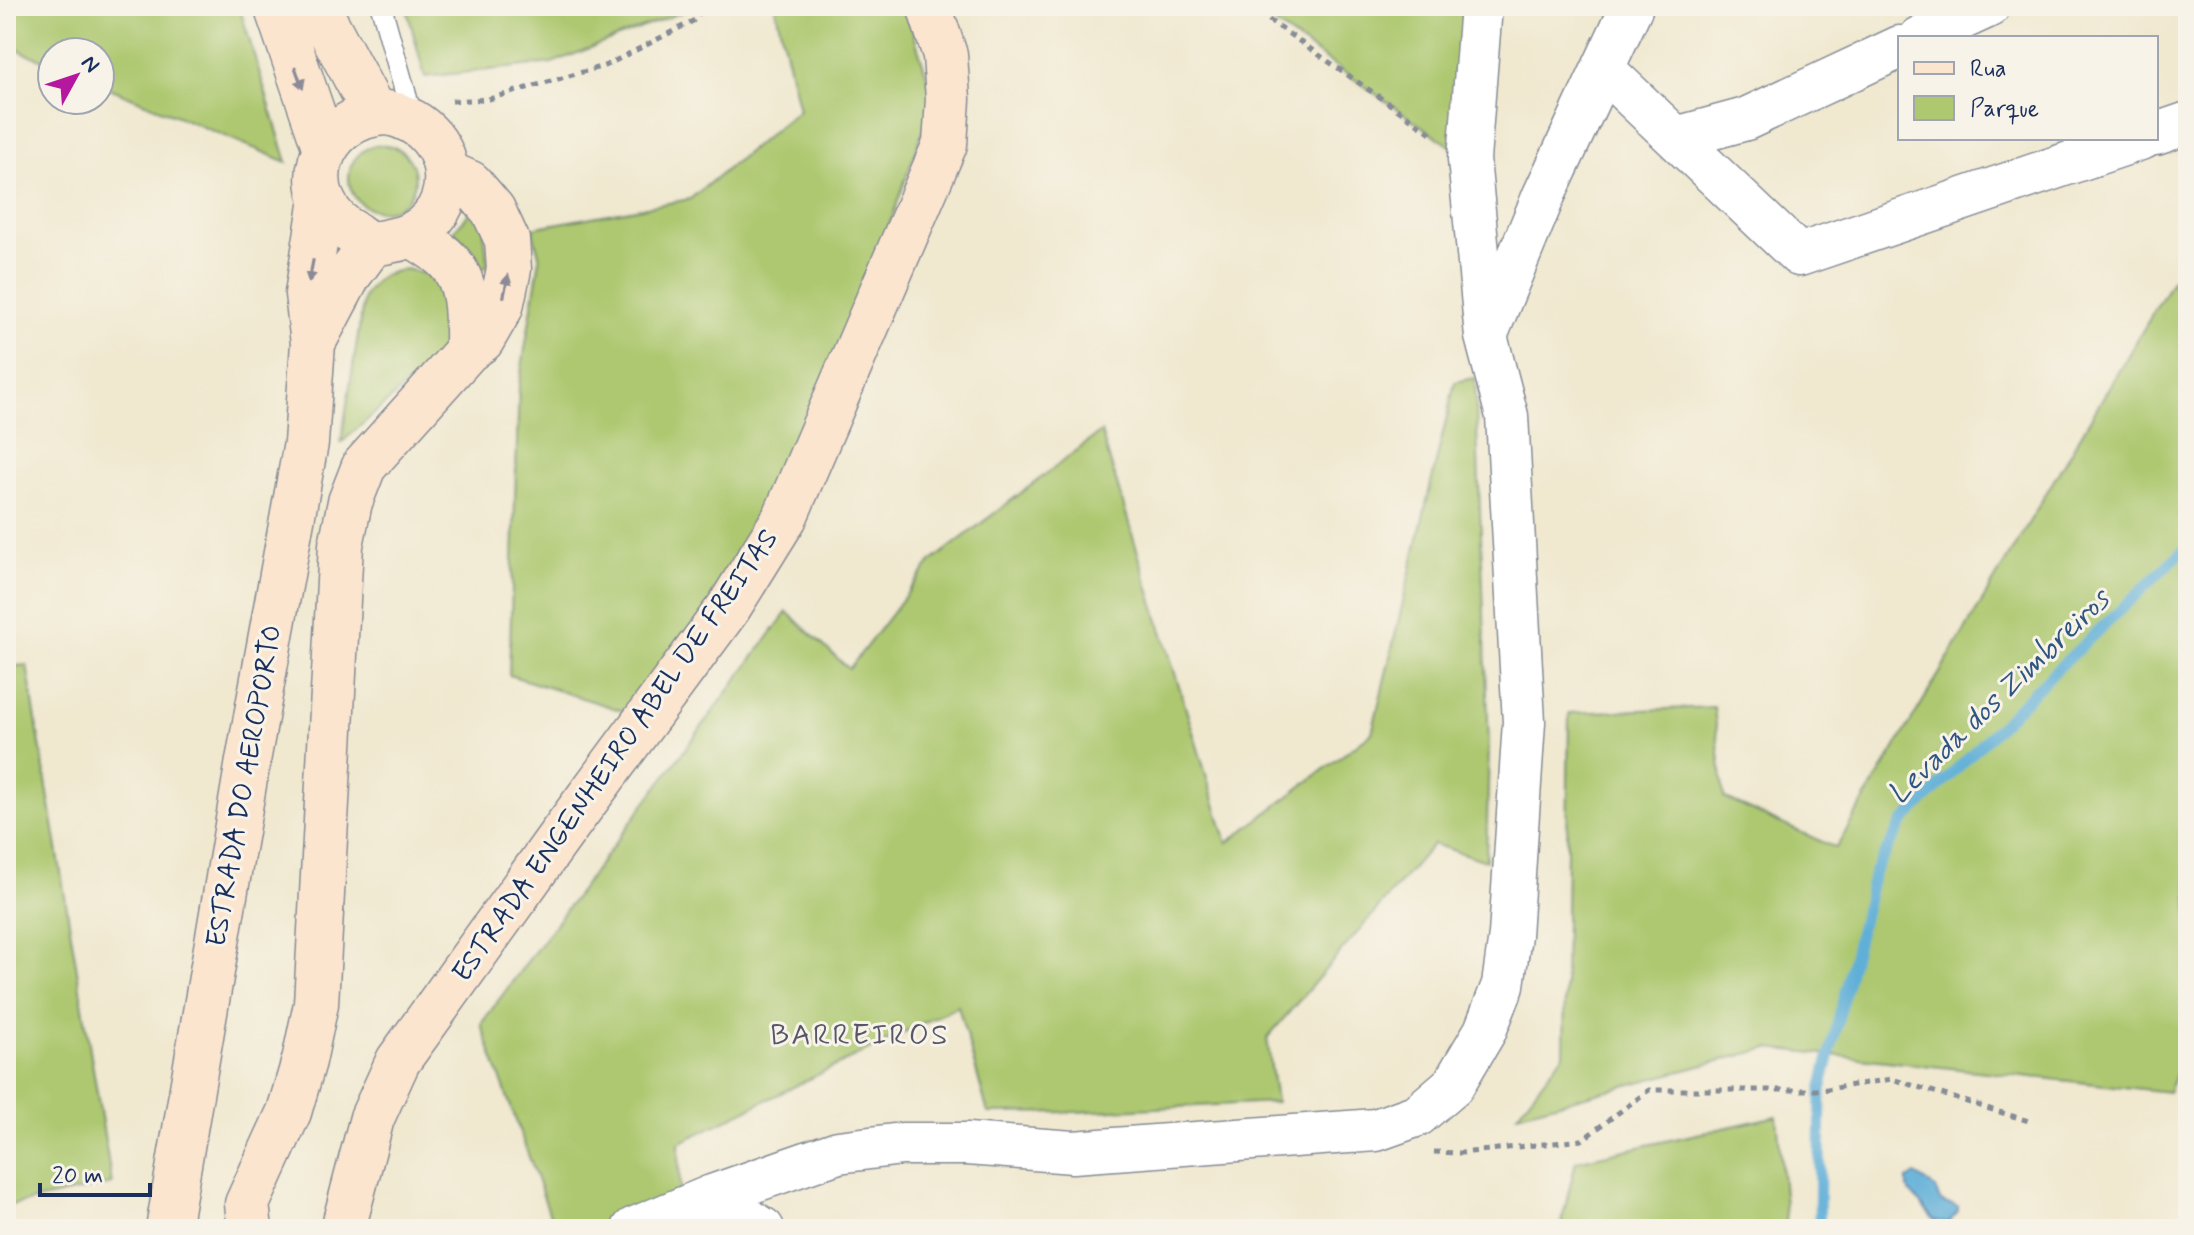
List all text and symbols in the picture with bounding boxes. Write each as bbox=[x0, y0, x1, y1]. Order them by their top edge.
north arrow bbox=[36, 36, 116, 116]
legend bbox=[1898, 36, 2158, 140]
text: N bbox=[74, 50, 105, 79]
text: Rua bbox=[1970, 54, 2007, 85]
one-way arrow bbox=[294, 66, 306, 90]
text: Parque bbox=[1970, 94, 2039, 125]
one-way arrow bbox=[304, 259, 316, 284]
one-way arrow bbox=[500, 274, 513, 299]
street label: ESTRADA ENGENHEIRO ABEL DE FREITAS bbox=[444, 522, 788, 990]
water label: Levada dos Zimbreiros bbox=[1880, 579, 2120, 813]
street label: ESTRADA DO AEROPORTO bbox=[198, 622, 292, 950]
district label: BARREIROS bbox=[770, 1016, 950, 1055]
scale bar bbox=[40, 1147, 150, 1197]
text: 20 m bbox=[52, 1161, 103, 1192]

